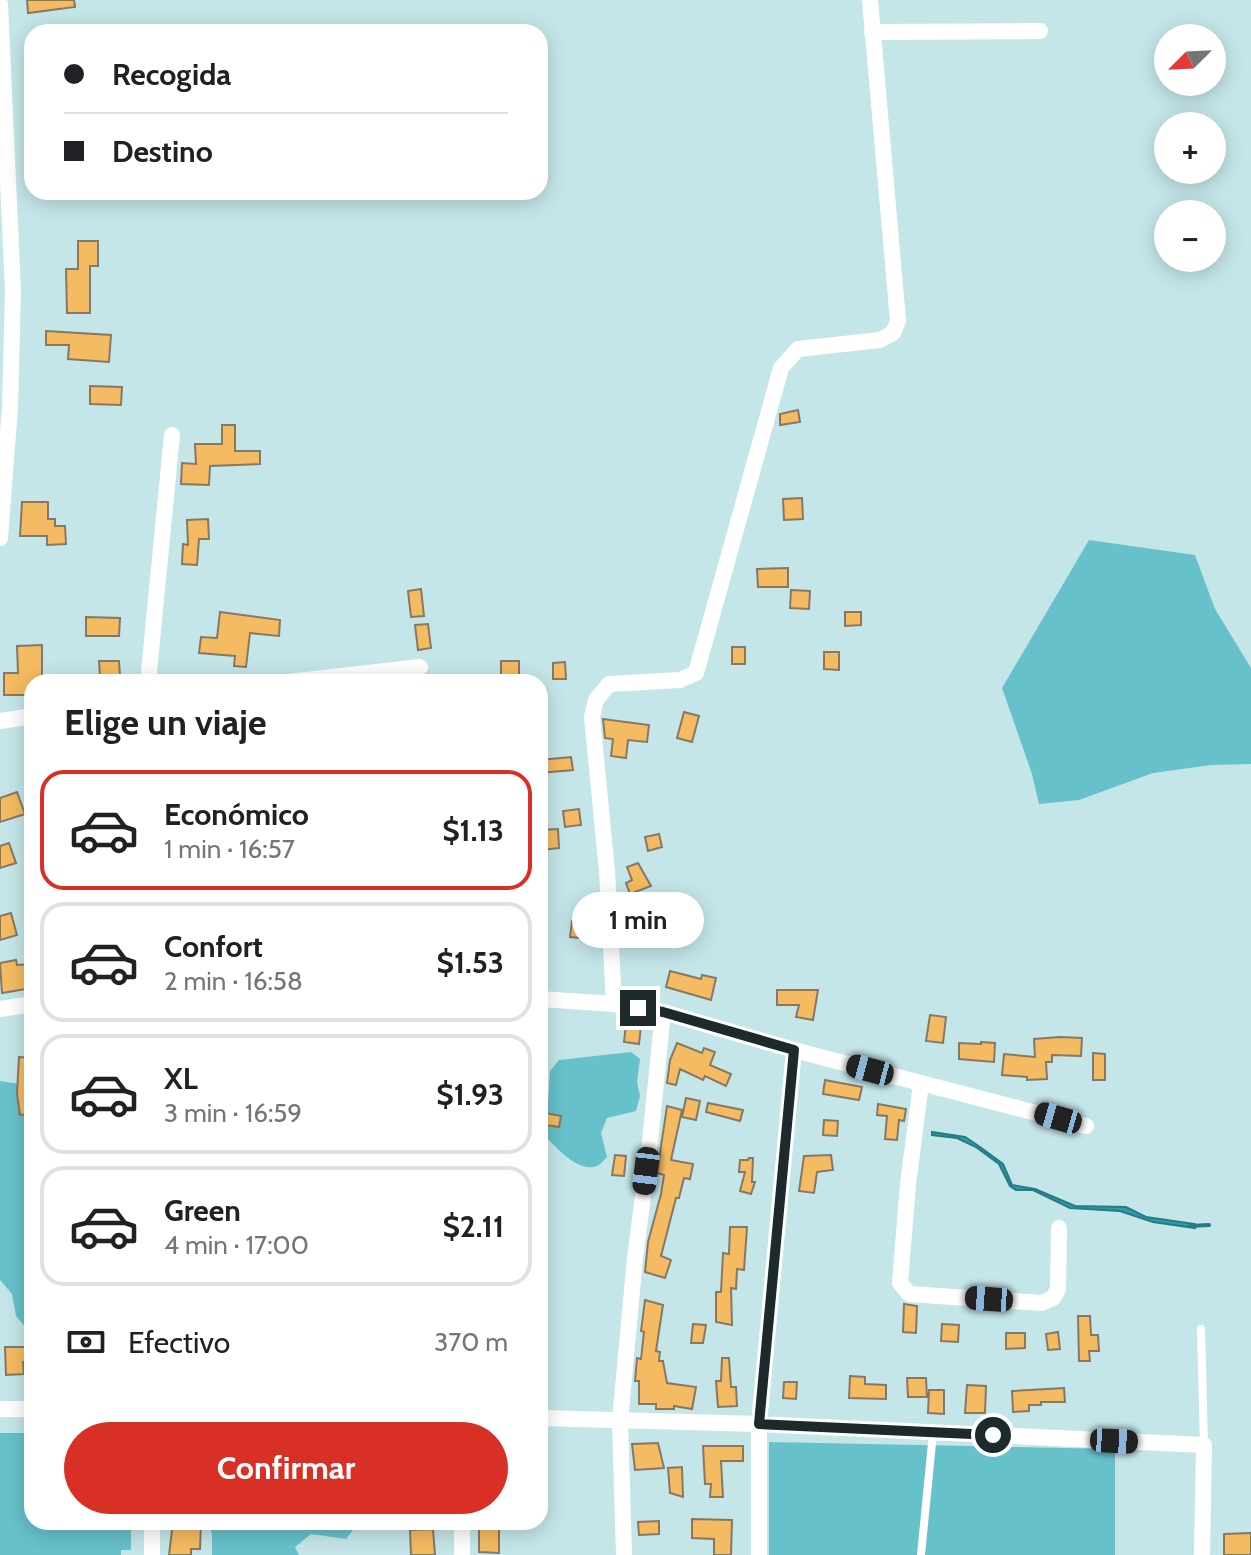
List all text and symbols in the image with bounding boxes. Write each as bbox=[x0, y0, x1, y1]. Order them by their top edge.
north arrow bbox=[1154, 24, 1226, 96]
map controls bbox=[1154, 24, 1226, 272]
text: Recogida bbox=[112, 56, 231, 93]
button: + bbox=[1154, 112, 1226, 184]
text: Destino bbox=[112, 133, 213, 170]
button: − bbox=[1154, 200, 1226, 272]
text: Elige un viaje bbox=[64, 700, 267, 744]
icon: car bbox=[68, 794, 140, 866]
text: Económico bbox=[164, 796, 309, 833]
text: $1.13 bbox=[442, 812, 504, 849]
text: 1 min · 16:57 bbox=[164, 833, 295, 865]
callout: 1 min bbox=[572, 892, 704, 948]
text: 1 min bbox=[609, 904, 667, 936]
icon: car bbox=[68, 926, 140, 998]
text: Confort bbox=[164, 928, 263, 965]
text: $1.53 bbox=[437, 944, 504, 981]
text: 2 min · 16:58 bbox=[164, 965, 303, 997]
route end bbox=[620, 990, 656, 1026]
car bbox=[844, 1052, 896, 1088]
icon: car bbox=[68, 1058, 140, 1130]
text: XL bbox=[164, 1060, 198, 1097]
text: $1.93 bbox=[436, 1076, 504, 1113]
text: 3 min · 16:59 bbox=[164, 1097, 302, 1129]
car bbox=[1032, 1100, 1084, 1136]
car bbox=[631, 1146, 661, 1196]
icon: car bbox=[68, 1190, 140, 1262]
text: Green bbox=[164, 1192, 241, 1229]
text: $2.11 bbox=[442, 1208, 504, 1245]
text: 4 min · 17:00 bbox=[164, 1229, 309, 1261]
car bbox=[964, 1285, 1014, 1313]
icon: cash bbox=[64, 1320, 108, 1364]
text: Efectivo bbox=[128, 1324, 230, 1361]
text: 370 m bbox=[434, 1326, 508, 1358]
route start bbox=[975, 1417, 1011, 1453]
button: Confirmar bbox=[64, 1422, 508, 1514]
car bbox=[1089, 1428, 1139, 1454]

